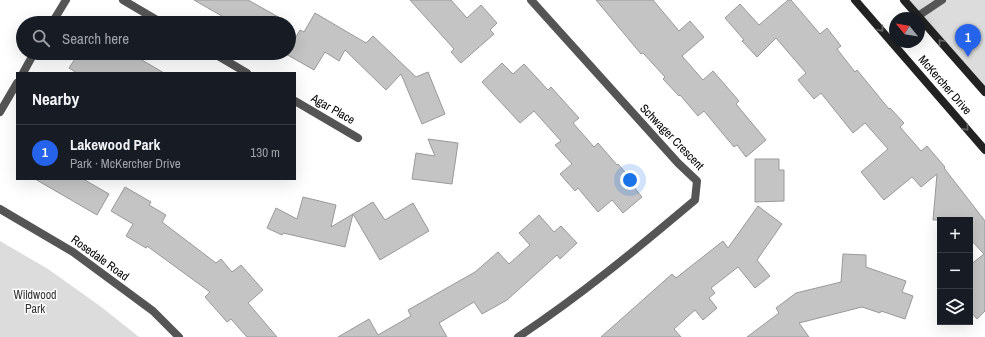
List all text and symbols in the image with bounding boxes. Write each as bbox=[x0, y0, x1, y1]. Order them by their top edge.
north arrow bbox=[889, 12, 925, 48]
search box bbox=[16, 16, 296, 60]
pin: 1 bbox=[955, 24, 981, 57]
one-way arrow bbox=[876, 25, 883, 32]
icon: search bbox=[30, 27, 52, 49]
text: Search here bbox=[62, 28, 129, 49]
one-way arrow bbox=[938, 39, 945, 46]
street label: McKercher Drive bbox=[915, 52, 975, 118]
text: Nearby bbox=[32, 87, 79, 110]
street label: Agar Place bbox=[307, 90, 358, 128]
street label: Schwager Crescent bbox=[636, 101, 708, 174]
one-way arrow bbox=[961, 123, 968, 130]
text: Lakewood Park bbox=[70, 134, 160, 155]
text: 1 bbox=[42, 144, 48, 161]
text: 130 m bbox=[250, 144, 280, 161]
text: Park · McKercher Drive bbox=[70, 155, 181, 172]
your location bbox=[620, 170, 640, 190]
map controls bbox=[937, 217, 973, 325]
button: + bbox=[937, 217, 973, 253]
street label: Rosedale Road bbox=[68, 232, 132, 284]
button: − bbox=[937, 253, 973, 289]
park label: Wildwood Park bbox=[13, 287, 57, 317]
button: layers bbox=[937, 289, 973, 325]

